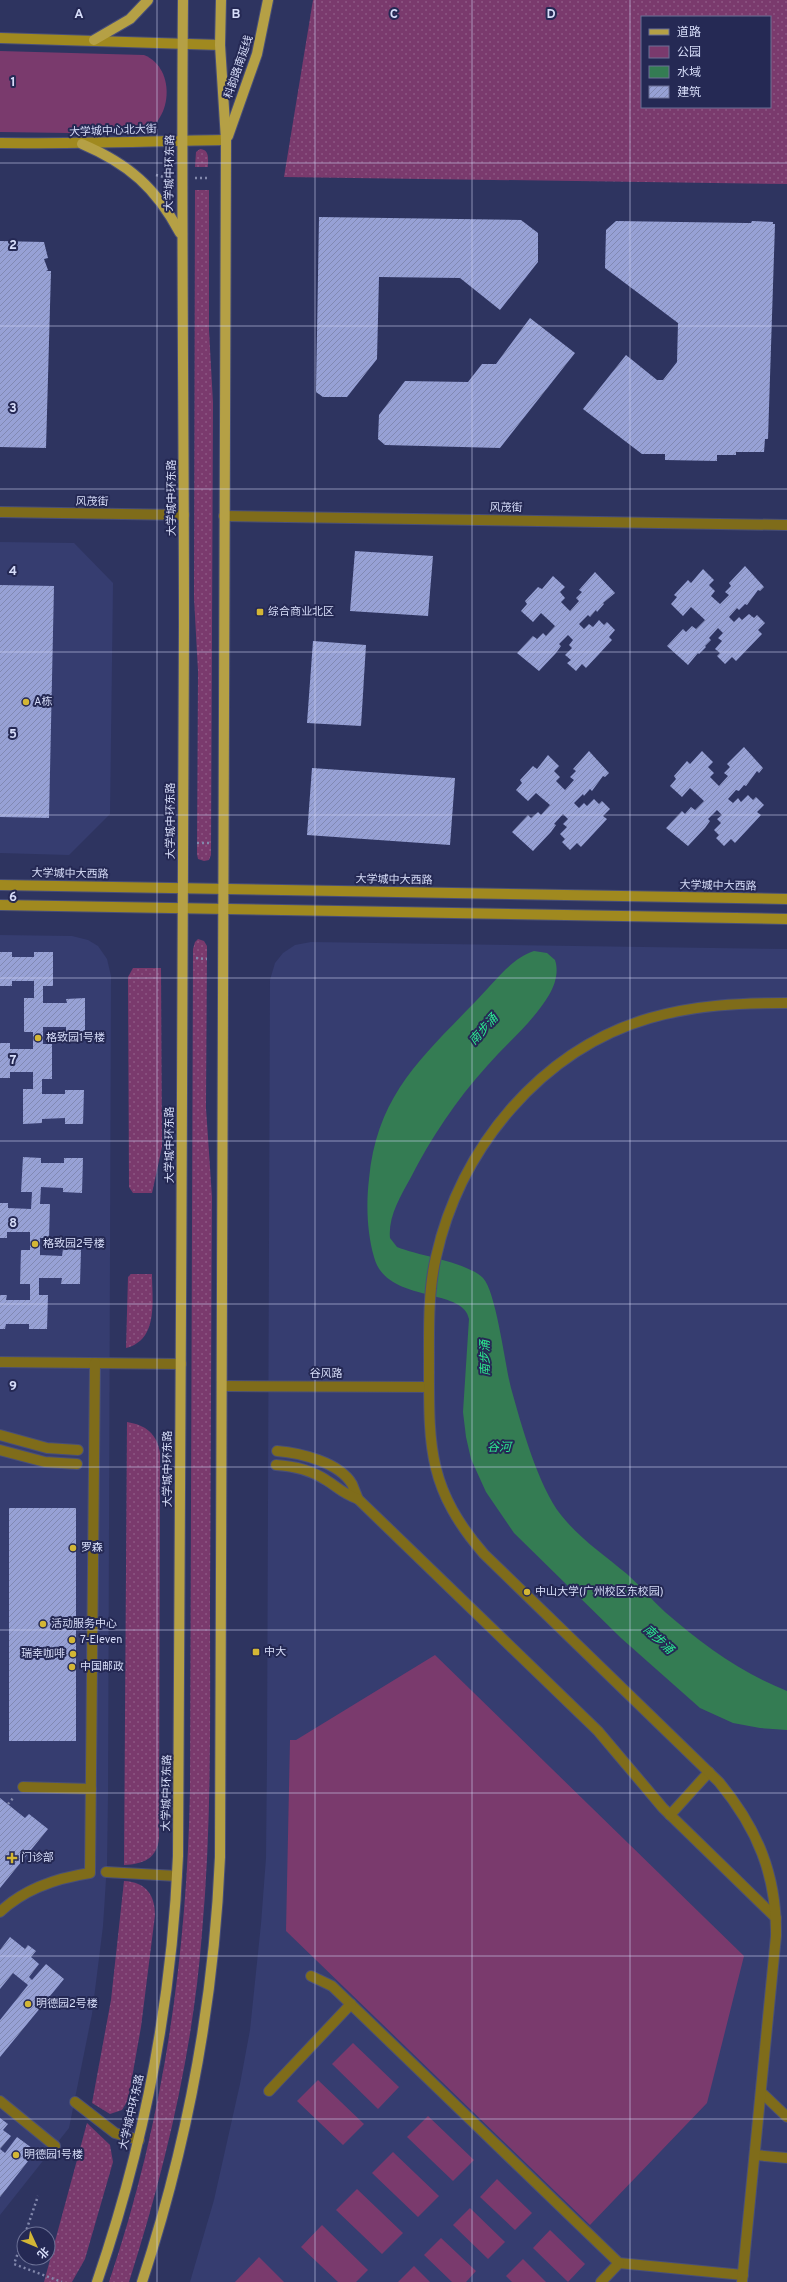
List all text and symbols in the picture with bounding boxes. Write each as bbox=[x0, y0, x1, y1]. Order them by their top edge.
text: A bbox=[74, 7, 84, 23]
text: B bbox=[232, 7, 241, 23]
text: C bbox=[390, 7, 398, 23]
text: D bbox=[546, 7, 556, 23]
legend bbox=[641, 16, 771, 108]
text: 道路 bbox=[677, 25, 701, 41]
street label: 科韵路南延线 bbox=[222, 34, 256, 100]
text: 公园 bbox=[677, 45, 701, 61]
text: 水域 bbox=[677, 65, 701, 81]
text: 1 bbox=[10, 75, 16, 91]
text: 建筑 bbox=[677, 85, 701, 101]
street label: 大学城中心北大街 bbox=[69, 122, 157, 140]
street label: 大学城中环东路 bbox=[162, 134, 178, 212]
text: 2 bbox=[9, 238, 17, 254]
text: 3 bbox=[9, 401, 17, 417]
street label: 大学城中环东路 bbox=[165, 460, 179, 537]
street label: 风茂街 bbox=[75, 495, 109, 509]
street label: 风茂街 bbox=[489, 501, 523, 515]
text: 4 bbox=[9, 564, 17, 580]
place label: 综合商业北区 bbox=[268, 605, 334, 619]
marker: 综合商业北区 bbox=[255, 607, 265, 617]
place label: A栋 bbox=[34, 695, 52, 709]
marker: A栋 bbox=[21, 697, 31, 707]
text: 5 bbox=[9, 727, 17, 743]
street label: 大学城中环东路 bbox=[164, 783, 178, 860]
street label: 大学城中大西路 bbox=[31, 866, 109, 882]
street label: 大学城中大西路 bbox=[355, 872, 433, 888]
street label: 大学城中大西路 bbox=[679, 878, 757, 894]
text: 6 bbox=[9, 890, 17, 906]
water label: 南步涌 bbox=[466, 1010, 503, 1049]
place label: 格致园1号楼 bbox=[46, 1031, 105, 1045]
marker: 格致园1号楼 bbox=[33, 1033, 43, 1043]
text: 7 bbox=[10, 1053, 17, 1069]
street label: 大学城中环东路 bbox=[163, 1107, 177, 1184]
text: 8 bbox=[9, 1216, 17, 1232]
place label: 格致园2号楼 bbox=[43, 1237, 105, 1251]
marker: 格致园2号楼 bbox=[30, 1239, 40, 1249]
water label: 南步涌 bbox=[478, 1338, 494, 1376]
street label: 谷风路 bbox=[310, 1367, 343, 1381]
text: 9 bbox=[9, 1379, 17, 1395]
street label: 大学城中环东路 bbox=[161, 1431, 175, 1508]
water label: 谷河 bbox=[487, 1440, 513, 1456]
place label: 罗森 bbox=[81, 1541, 103, 1555]
marker: 罗森 bbox=[68, 1543, 78, 1553]
place label: 中山大学(广州校区东校园) bbox=[535, 1585, 664, 1599]
marker: 中山大学(广州校区东校园) bbox=[522, 1587, 532, 1597]
place label: 活动服务中心 bbox=[51, 1617, 117, 1631]
marker: 活动服务中心 bbox=[38, 1619, 48, 1629]
water label: 南步涌 bbox=[639, 1622, 678, 1659]
place label: 7-Eleven bbox=[80, 1633, 122, 1647]
marker: 7-Eleven bbox=[67, 1635, 77, 1645]
place label: 中大 bbox=[264, 1645, 286, 1659]
place label: 瑞幸咖啡 bbox=[21, 1647, 65, 1661]
marker: 中大 bbox=[251, 1647, 261, 1657]
marker: 瑞幸咖啡 bbox=[68, 1649, 78, 1659]
place label: 中国邮政 bbox=[80, 1660, 124, 1674]
marker: 中国邮政 bbox=[67, 1662, 77, 1672]
street label: 大学城中环东路 bbox=[159, 1754, 175, 1832]
place label: 门诊部 bbox=[21, 1851, 54, 1865]
marker: 门诊部 bbox=[6, 1852, 18, 1864]
place label: 明德园2号楼 bbox=[36, 1997, 98, 2011]
marker: 明德园2号楼 bbox=[23, 1999, 33, 2009]
street label: 大学城中环东路 bbox=[117, 2073, 147, 2151]
place label: 明德园1号楼 bbox=[24, 2148, 83, 2162]
marker: 明德园1号楼 bbox=[11, 2150, 21, 2160]
north arrow bbox=[16, 2226, 56, 2266]
text: 北 bbox=[34, 2243, 51, 2261]

